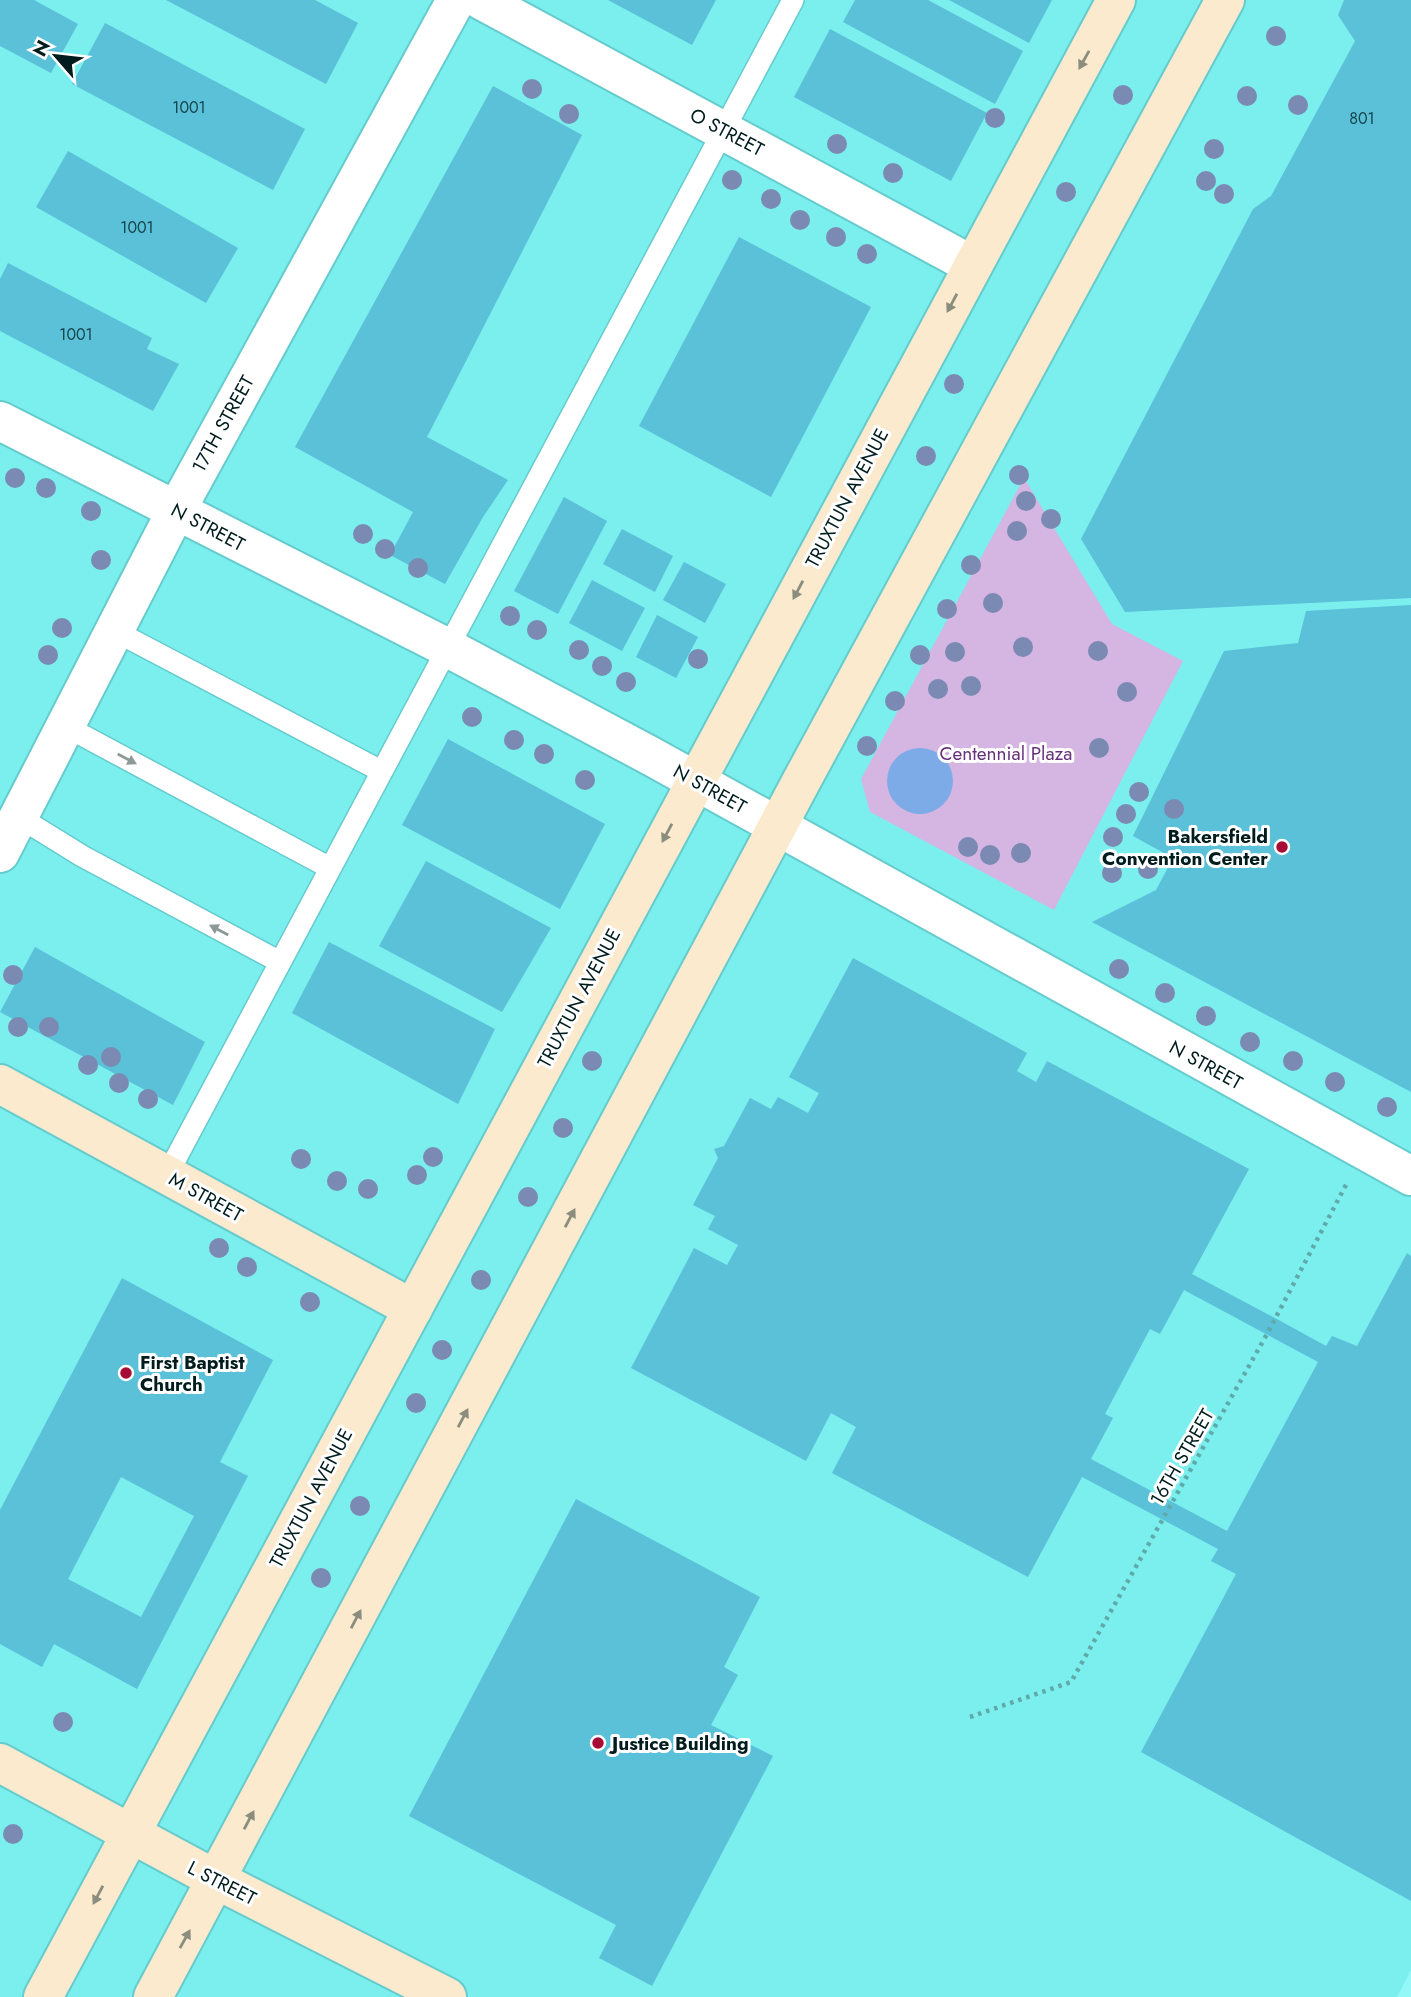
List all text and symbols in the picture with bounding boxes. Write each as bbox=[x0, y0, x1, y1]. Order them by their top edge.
north arrow bbox=[21, 21, 91, 91]
text: N bbox=[26, 35, 57, 61]
one-way arrow bbox=[1078, 50, 1090, 70]
house number: 1001 bbox=[172, 96, 206, 119]
street label: O STREET bbox=[685, 101, 769, 163]
house number: 801 bbox=[1349, 107, 1375, 130]
house number: 1001 bbox=[120, 216, 154, 239]
one-way arrow bbox=[946, 293, 958, 313]
house number: 1001 bbox=[59, 323, 93, 346]
street label: 17TH STREET bbox=[185, 371, 261, 477]
street label: TRUXTUN AVENUE bbox=[799, 424, 895, 572]
street label: N STREET bbox=[166, 496, 250, 558]
one-way arrow bbox=[792, 580, 804, 600]
park label: Centennial Plaza bbox=[939, 740, 1073, 767]
one-way arrow bbox=[117, 753, 137, 765]
street label: N STREET bbox=[668, 758, 752, 820]
place label: Bakersfield Convention Center bbox=[1102, 823, 1268, 872]
one-way arrow bbox=[661, 824, 673, 843]
marker: Bakersfield Convention Center bbox=[1274, 839, 1290, 855]
one-way arrow bbox=[210, 924, 229, 936]
street label: TRUXTUN AVENUE bbox=[531, 924, 627, 1072]
street label: N STREET bbox=[1164, 1034, 1248, 1096]
street label: M STREET bbox=[164, 1166, 248, 1228]
one-way arrow bbox=[563, 1207, 575, 1227]
place label: First Baptist Church bbox=[140, 1349, 245, 1398]
marker: First Baptist Church bbox=[118, 1365, 134, 1381]
street label: 16TH STREET bbox=[1143, 1404, 1221, 1510]
one-way arrow bbox=[456, 1408, 468, 1428]
street label: TRUXTUN AVENUE bbox=[263, 1424, 359, 1572]
one-way arrow bbox=[350, 1609, 362, 1629]
place label: Justice Building bbox=[608, 1730, 749, 1757]
marker: Justice Building bbox=[590, 1735, 606, 1751]
one-way arrow bbox=[243, 1810, 255, 1830]
street label: L STREET bbox=[183, 1854, 261, 1912]
one-way arrow bbox=[92, 1885, 103, 1905]
one-way arrow bbox=[179, 1929, 191, 1948]

